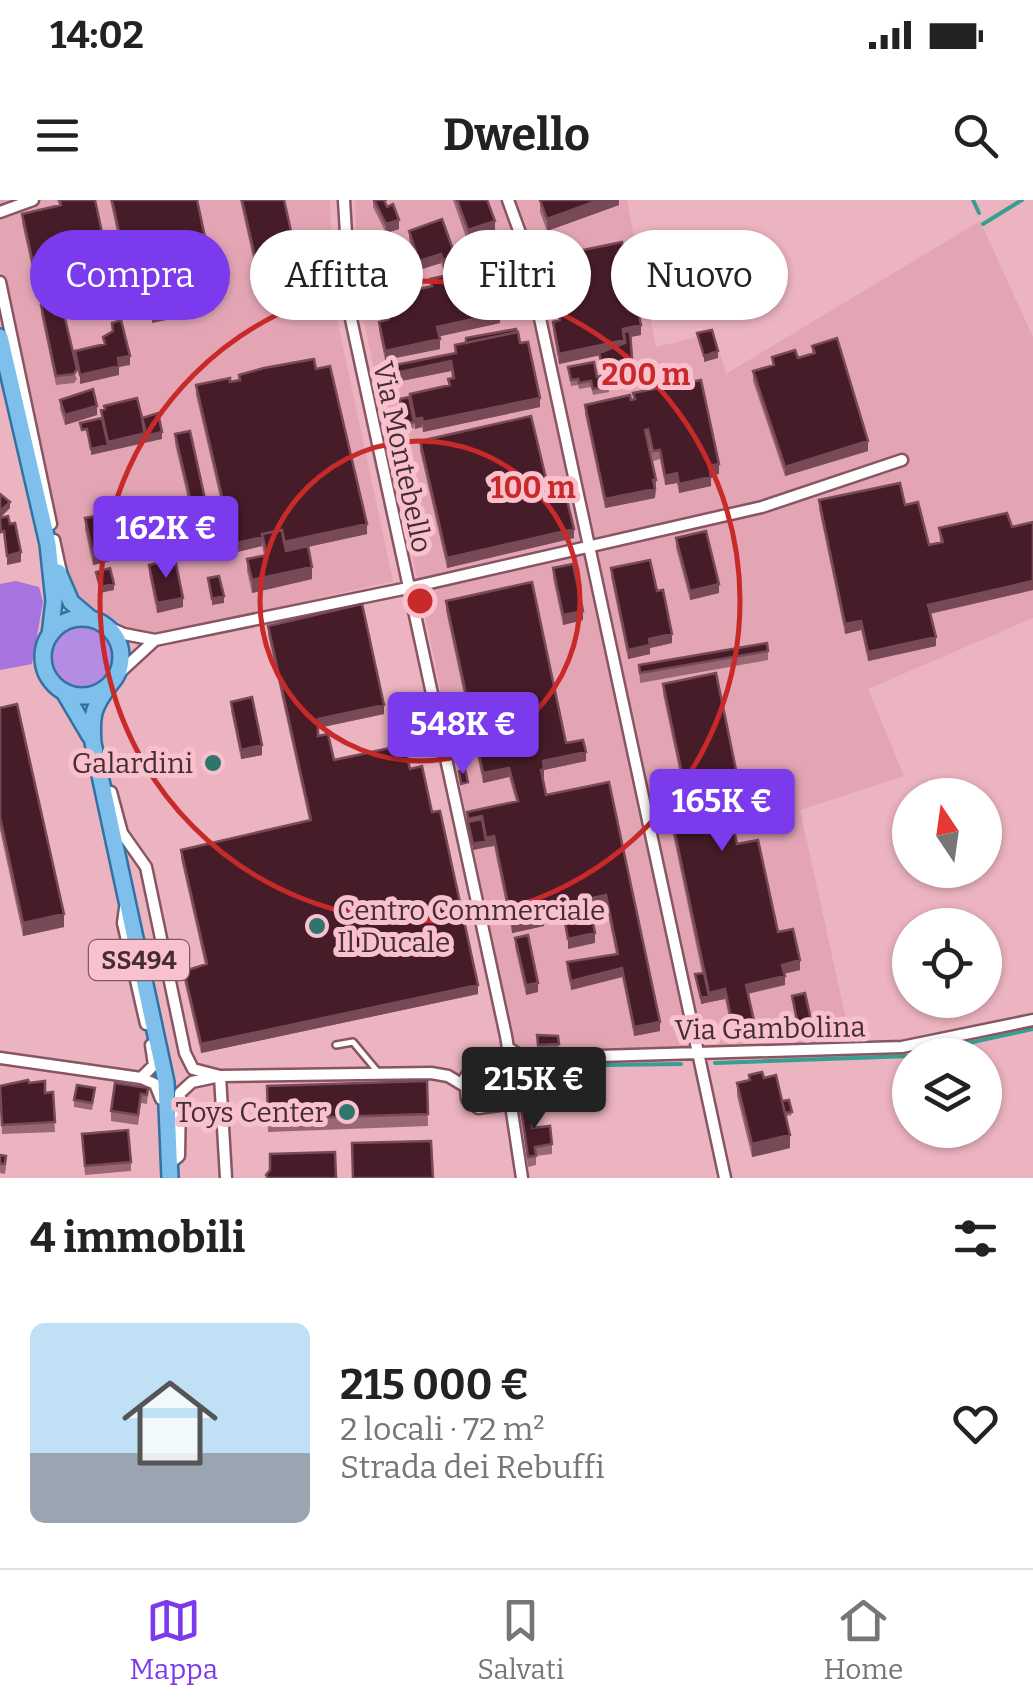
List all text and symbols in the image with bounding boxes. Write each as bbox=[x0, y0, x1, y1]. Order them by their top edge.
text: 14:02 bbox=[50, 12, 144, 58]
icon: menu bbox=[30, 108, 85, 163]
text: Dwello bbox=[443, 108, 590, 162]
icon: search bbox=[948, 108, 1003, 163]
chip: Compra bbox=[30, 230, 230, 320]
chip: Affitta bbox=[250, 230, 423, 320]
chip: Filtri bbox=[443, 230, 591, 320]
chip: Nuovo bbox=[611, 230, 788, 320]
text: 200 m bbox=[601, 357, 691, 393]
street label: Via Montebello bbox=[366, 359, 439, 555]
text: 100 m bbox=[490, 470, 576, 506]
pin: 162K € bbox=[85, 496, 247, 581]
text: 162K € bbox=[115, 509, 217, 547]
centre of rings bbox=[402, 583, 438, 619]
pin: 548K € bbox=[382, 692, 544, 777]
text: 548K € bbox=[410, 705, 516, 743]
place label: Galardini bbox=[72, 747, 193, 780]
marker: Galardini bbox=[202, 752, 224, 774]
pin: 165K € bbox=[641, 769, 803, 854]
north arrow bbox=[892, 778, 1002, 888]
map controls bbox=[892, 778, 1002, 1148]
text: 165K € bbox=[672, 782, 772, 820]
place label: Centro Commerciale Il Ducale bbox=[337, 894, 605, 959]
button: locate bbox=[892, 908, 1002, 1018]
marker: Centro Commerciale Il Ducale bbox=[306, 915, 328, 937]
road number: SS494 bbox=[89, 940, 189, 980]
street label: Via Gambolina bbox=[674, 1010, 866, 1047]
button: layers bbox=[892, 1038, 1002, 1148]
pin: 215K € bbox=[453, 1047, 615, 1132]
text: 215K € bbox=[484, 1060, 584, 1098]
place label: Toys Center bbox=[176, 1096, 327, 1129]
marker: Toys Center bbox=[336, 1101, 358, 1123]
icon: filters bbox=[948, 1211, 1003, 1266]
text: 4 immobili bbox=[30, 1213, 245, 1263]
text: 215 000 € bbox=[340, 1360, 529, 1410]
icon: home bbox=[110, 1363, 230, 1483]
icon: heart bbox=[948, 1396, 1003, 1451]
text: 2 locali · 72 m² bbox=[340, 1410, 545, 1448]
text: Strada dei Rebuffi bbox=[340, 1448, 605, 1486]
tab: Mappa bbox=[130, 1593, 218, 1686]
tab: Salvati bbox=[477, 1593, 564, 1686]
tab: Home bbox=[823, 1593, 903, 1686]

